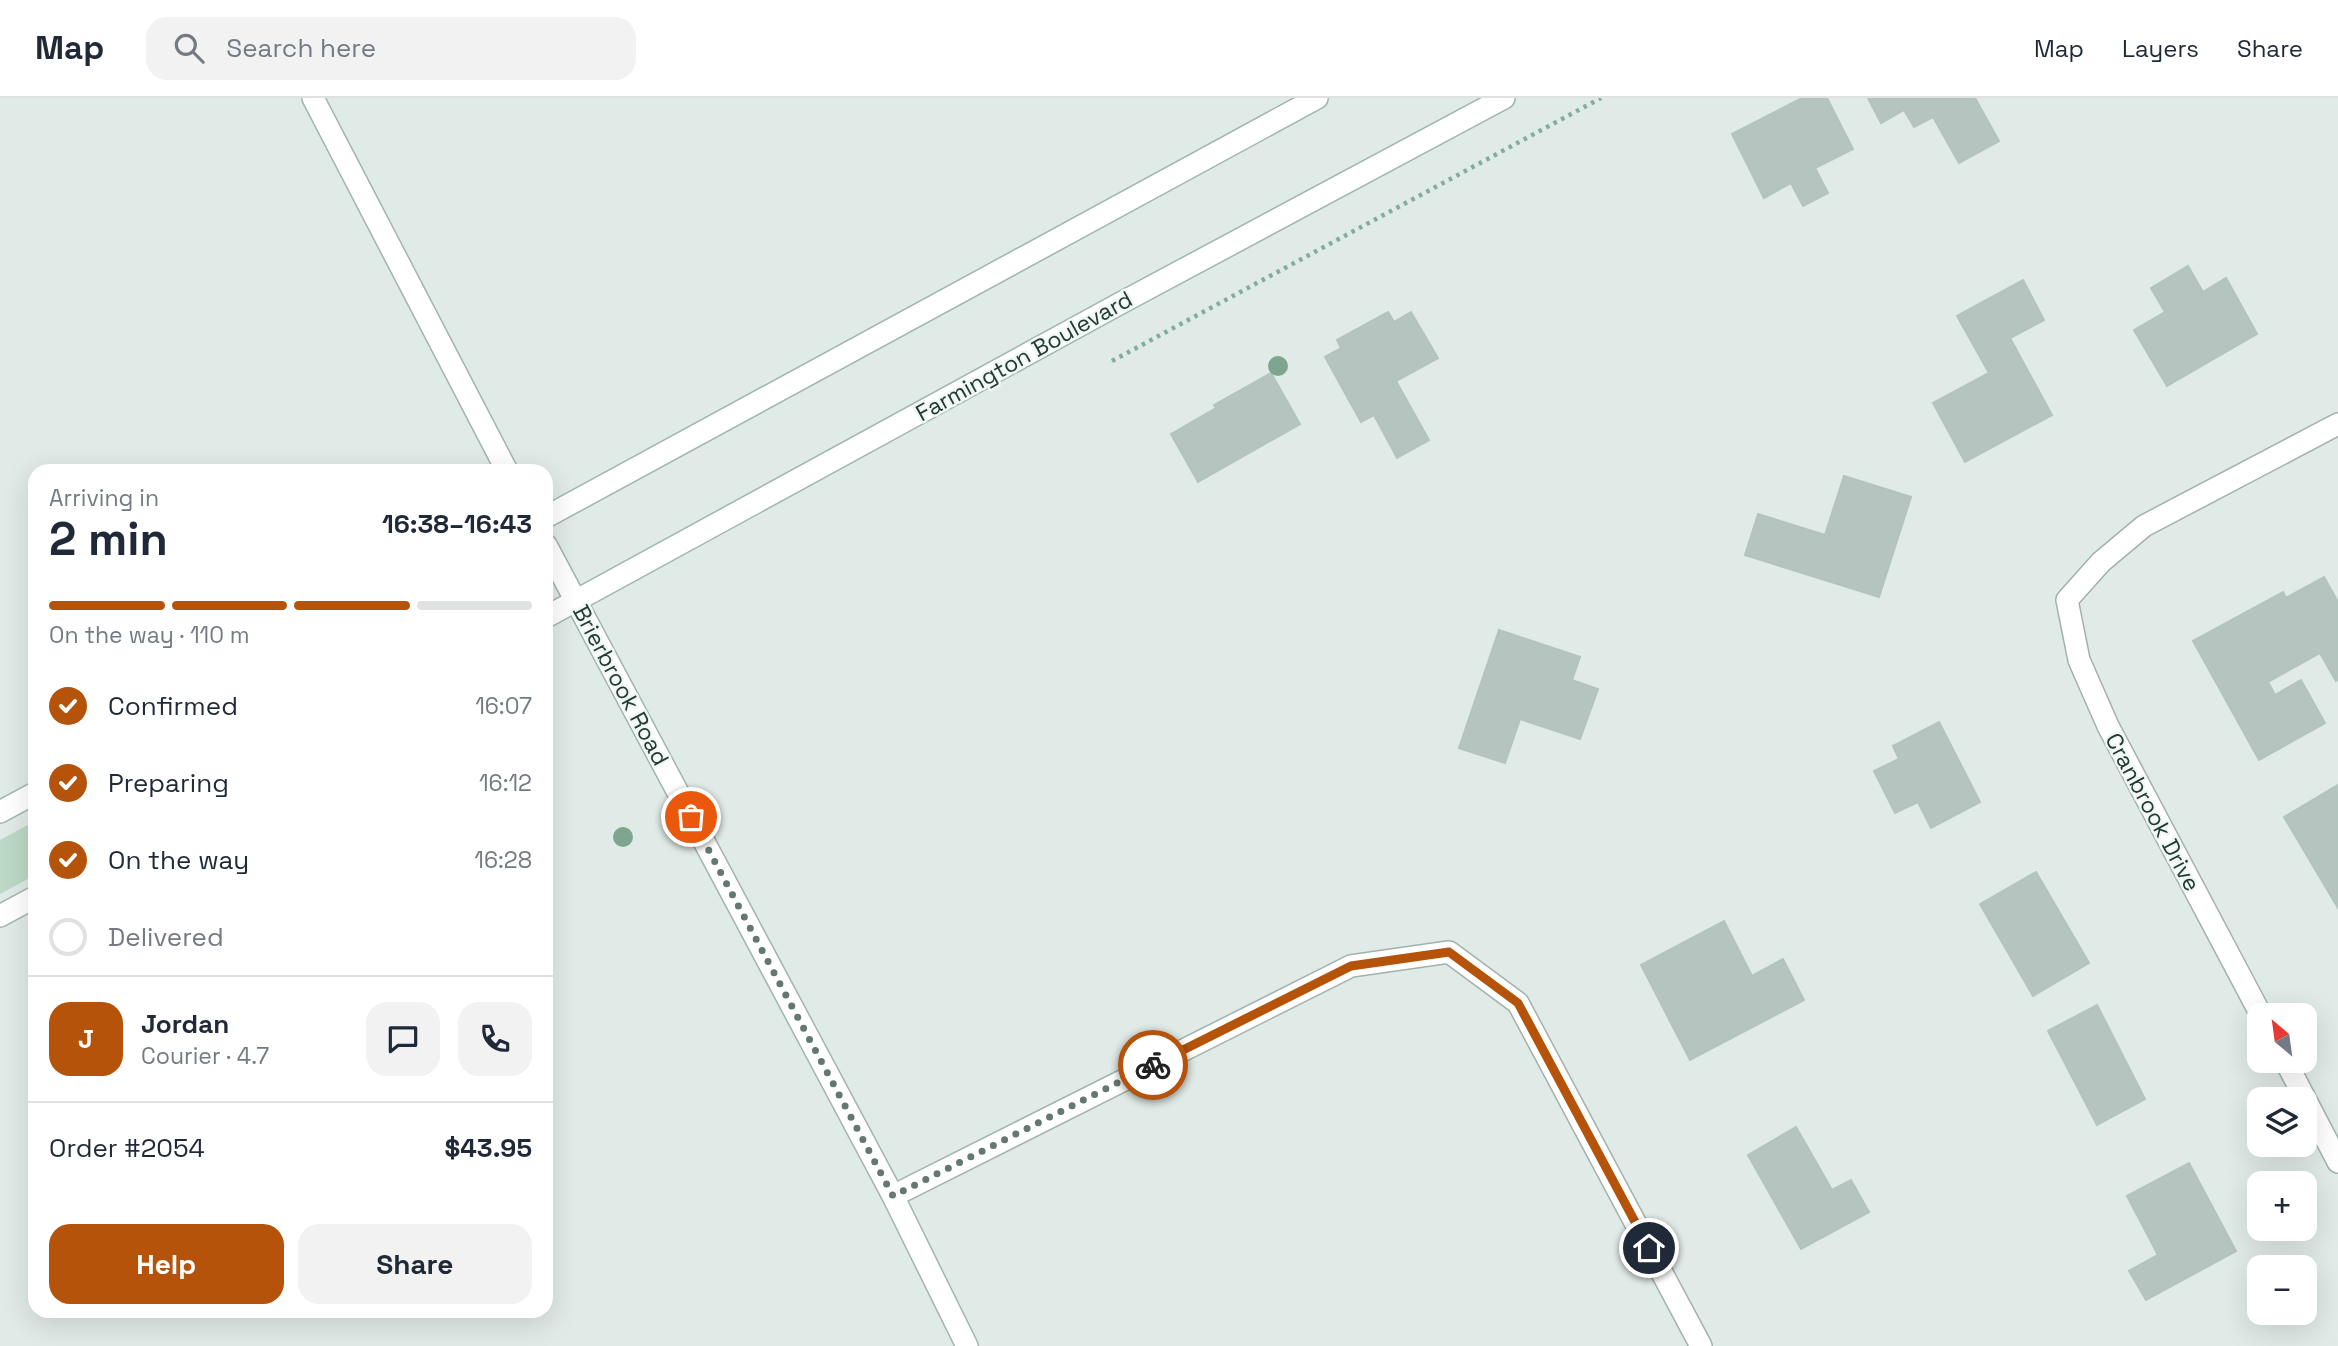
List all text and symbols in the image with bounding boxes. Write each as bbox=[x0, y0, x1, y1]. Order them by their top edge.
search box bbox=[146, 17, 636, 80]
text: Map bbox=[35, 27, 104, 69]
icon: search bbox=[170, 29, 208, 67]
text: Search here bbox=[226, 31, 376, 65]
text: Map bbox=[2034, 33, 2084, 64]
text: Layers bbox=[2122, 33, 2199, 64]
text: Share bbox=[2237, 33, 2303, 64]
street label: Farmington Boulevard bbox=[910, 284, 1138, 428]
text: Arriving in bbox=[49, 483, 159, 513]
text: 16:38–16:43 bbox=[382, 507, 532, 541]
text: 2 min bbox=[49, 510, 168, 568]
street label: Brierbrook Road bbox=[566, 599, 676, 771]
text: On the way · 110 m bbox=[49, 620, 250, 650]
icon: check bbox=[49, 687, 87, 725]
text: Confirmed bbox=[108, 689, 238, 723]
text: 16:07 bbox=[475, 691, 532, 721]
street label: Cranbrook Drive bbox=[2099, 728, 2207, 896]
icon: check bbox=[49, 764, 87, 802]
text: Preparing bbox=[108, 766, 229, 800]
text: 16:12 bbox=[479, 768, 532, 798]
pin bbox=[661, 787, 721, 847]
icon: bag bbox=[672, 798, 710, 836]
icon: check bbox=[49, 841, 87, 879]
text: On the way bbox=[108, 843, 249, 877]
text: 16:28 bbox=[474, 845, 532, 875]
text: Delivered bbox=[108, 920, 224, 954]
button: chat bbox=[366, 1002, 440, 1076]
button: phone bbox=[458, 1002, 532, 1076]
north arrow bbox=[2247, 1003, 2317, 1073]
map controls bbox=[2247, 1003, 2317, 1325]
text: Jordan bbox=[141, 1007, 229, 1041]
text: J bbox=[78, 1022, 94, 1056]
courier bbox=[1118, 1030, 1188, 1100]
text: Courier · 4.7 bbox=[141, 1041, 269, 1071]
icon: bike bbox=[1134, 1046, 1172, 1084]
button: layers bbox=[2247, 1087, 2317, 1157]
text: Order #2054 bbox=[49, 1131, 205, 1165]
text: $43.95 bbox=[445, 1131, 532, 1165]
button: + bbox=[2247, 1171, 2317, 1241]
pin bbox=[1619, 1218, 1679, 1278]
button: Help bbox=[49, 1224, 284, 1304]
button: Share bbox=[298, 1224, 532, 1304]
icon: home bbox=[1630, 1229, 1668, 1267]
button: − bbox=[2247, 1255, 2317, 1325]

